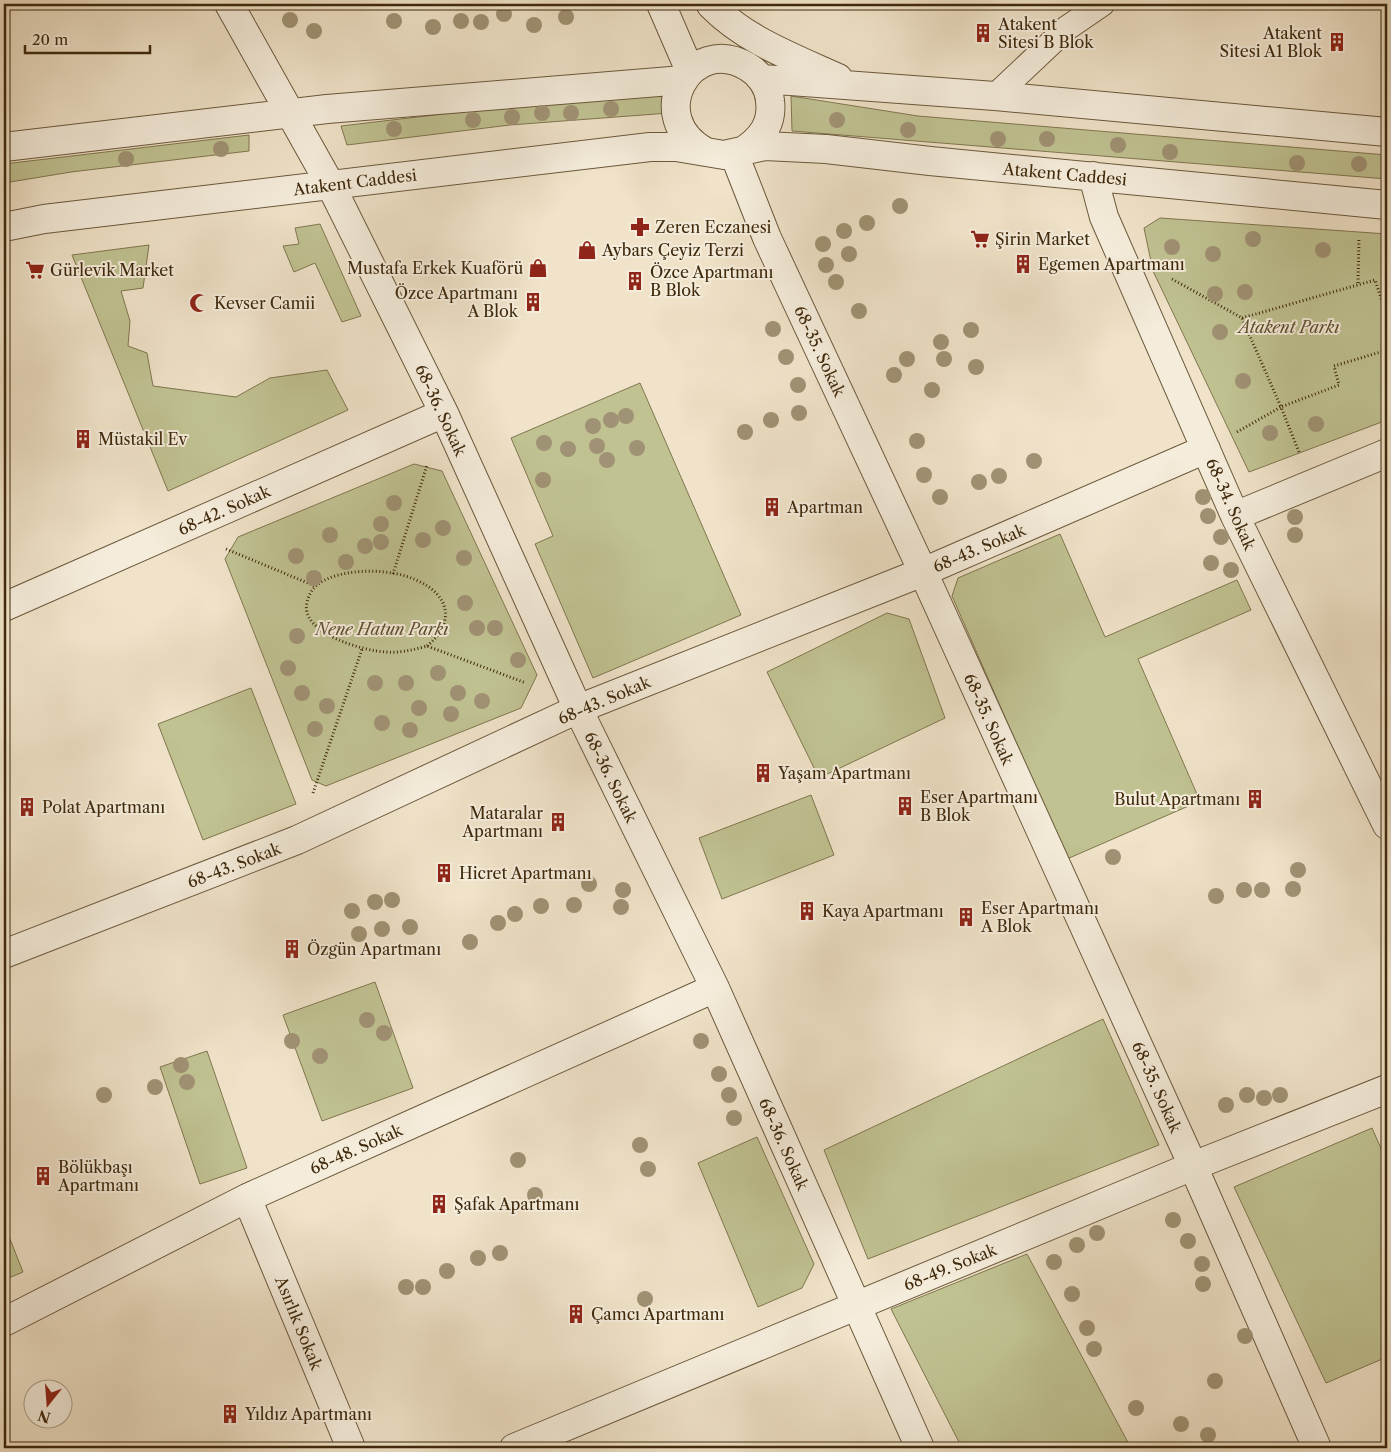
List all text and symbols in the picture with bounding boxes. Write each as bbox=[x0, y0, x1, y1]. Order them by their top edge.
place label: Atakent Sitesi B Blok bbox=[997, 14, 1094, 52]
scale bar bbox=[25, 22, 150, 54]
building icon: Atakent Sitesi B Blok bbox=[972, 22, 994, 44]
place label: Atakent Sitesi A1 Blok bbox=[1220, 23, 1323, 61]
text: 20 m bbox=[32, 30, 68, 49]
building icon: Atakent Sitesi A1 Blok bbox=[1326, 31, 1348, 53]
street label: Atakent Caddesi bbox=[1001, 159, 1128, 189]
street label: Atakent Caddesi bbox=[291, 164, 418, 200]
pharmacy icon: Zeren Eczanesi bbox=[629, 216, 651, 238]
place label: Zeren Eczanesi bbox=[655, 217, 772, 237]
supermarket icon: Şirin Market bbox=[969, 228, 991, 250]
place label: Şirin Market bbox=[995, 229, 1090, 249]
shop icon: Aybars Çeyiz Terzi bbox=[576, 239, 598, 261]
place label: Aybars Çeyiz Terzi bbox=[601, 240, 744, 260]
building icon: Egemen Apartmanı bbox=[1012, 253, 1034, 275]
place label: Egemen Apartmanı bbox=[1038, 254, 1185, 274]
shop icon: Mustafa Erkek Kuaförü bbox=[527, 257, 549, 279]
place label: Mustafa Erkek Kuaförü bbox=[347, 258, 523, 278]
supermarket icon: Gürlevik Market bbox=[24, 259, 46, 281]
place label: Gürlevik Market bbox=[50, 260, 174, 280]
place label: Özce Apartmanı B Blok bbox=[650, 262, 773, 300]
building icon: Özce Apartmanı B Blok bbox=[624, 270, 646, 292]
place label: Özce Apartmanı A Blok bbox=[395, 283, 519, 321]
building icon: Özce Apartmanı A Blok bbox=[522, 291, 544, 313]
mosque icon: Kevser Camii bbox=[188, 292, 210, 314]
place label: Kevser Camii bbox=[214, 293, 315, 313]
street label: 68-35. Sokak bbox=[790, 302, 850, 400]
park label: Atakent Parkı bbox=[1236, 317, 1339, 337]
street label: 68-36. Sokak bbox=[411, 361, 471, 460]
building icon: Müstakil Ev bbox=[72, 428, 94, 450]
place label: Müstakil Ev bbox=[98, 429, 188, 449]
street label: 68-34. Sokak bbox=[1202, 455, 1261, 554]
street label: 68-42. Sokak bbox=[175, 480, 274, 539]
building icon: Apartman bbox=[761, 496, 783, 518]
place label: Apartman bbox=[786, 497, 863, 517]
street label: 68-43. Sokak bbox=[930, 519, 1029, 576]
park label: Nene Hatun Parkı bbox=[314, 619, 448, 639]
street label: 68-35. Sokak bbox=[960, 670, 1018, 769]
street label: 68-43. Sokak bbox=[555, 671, 654, 728]
street label: 68-36. Sokak bbox=[580, 728, 642, 826]
building icon: Yaşam Apartmanı bbox=[752, 762, 774, 784]
place label: Yaşam Apartmanı bbox=[777, 763, 911, 783]
place label: Eser Apartmanı B Blok bbox=[920, 787, 1038, 825]
building icon: Bulut Apartmanı bbox=[1244, 788, 1266, 810]
place label: Bulut Apartmanı bbox=[1114, 789, 1240, 809]
building icon: Eser Apartmanı B Blok bbox=[894, 795, 916, 817]
building icon: Polat Apartmanı bbox=[16, 796, 38, 818]
place label: Polat Apartmanı bbox=[42, 797, 165, 817]
place label: Mataralar Apartmanı bbox=[461, 803, 543, 841]
building icon: Mataralar Apartmanı bbox=[547, 811, 569, 833]
street label: 68-43. Sokak bbox=[184, 838, 284, 892]
building icon: Hicret Apartmanı bbox=[433, 862, 455, 884]
place label: Hicret Apartmanı bbox=[459, 863, 592, 883]
place label: Eser Apartmanı A Blok bbox=[980, 898, 1099, 936]
building icon: Kaya Apartmanı bbox=[796, 900, 818, 922]
place label: Kaya Apartmanı bbox=[822, 901, 944, 921]
building icon: Eser Apartmanı A Blok bbox=[955, 906, 977, 928]
building icon: Özgün Apartmanı bbox=[281, 938, 303, 960]
place label: Özgün Apartmanı bbox=[307, 939, 441, 959]
street label: 68-35. Sokak bbox=[1128, 1038, 1186, 1137]
street label: 68-36. Sokak bbox=[755, 1095, 814, 1194]
street label: 68-48. Sokak bbox=[307, 1119, 406, 1178]
place label: Bölükbaşı Apartmanı bbox=[57, 1157, 139, 1195]
building icon: Bölükbaşı Apartmanı bbox=[32, 1165, 54, 1187]
building icon: Şafak Apartmanı bbox=[428, 1193, 450, 1215]
place label: Şafak Apartmanı bbox=[454, 1194, 580, 1214]
street label: 68-49. Sokak bbox=[901, 1239, 1000, 1295]
street label: Asırlık Sokak bbox=[271, 1272, 327, 1373]
building icon: Çamcı Apartmanı bbox=[565, 1303, 587, 1325]
place label: Çamcı Apartmanı bbox=[591, 1304, 724, 1324]
north arrow bbox=[22, 1380, 72, 1430]
building icon: Yıldız Apartmanı bbox=[219, 1403, 241, 1425]
place label: Yıldız Apartmanı bbox=[244, 1404, 372, 1424]
text: N bbox=[36, 1406, 53, 1427]

